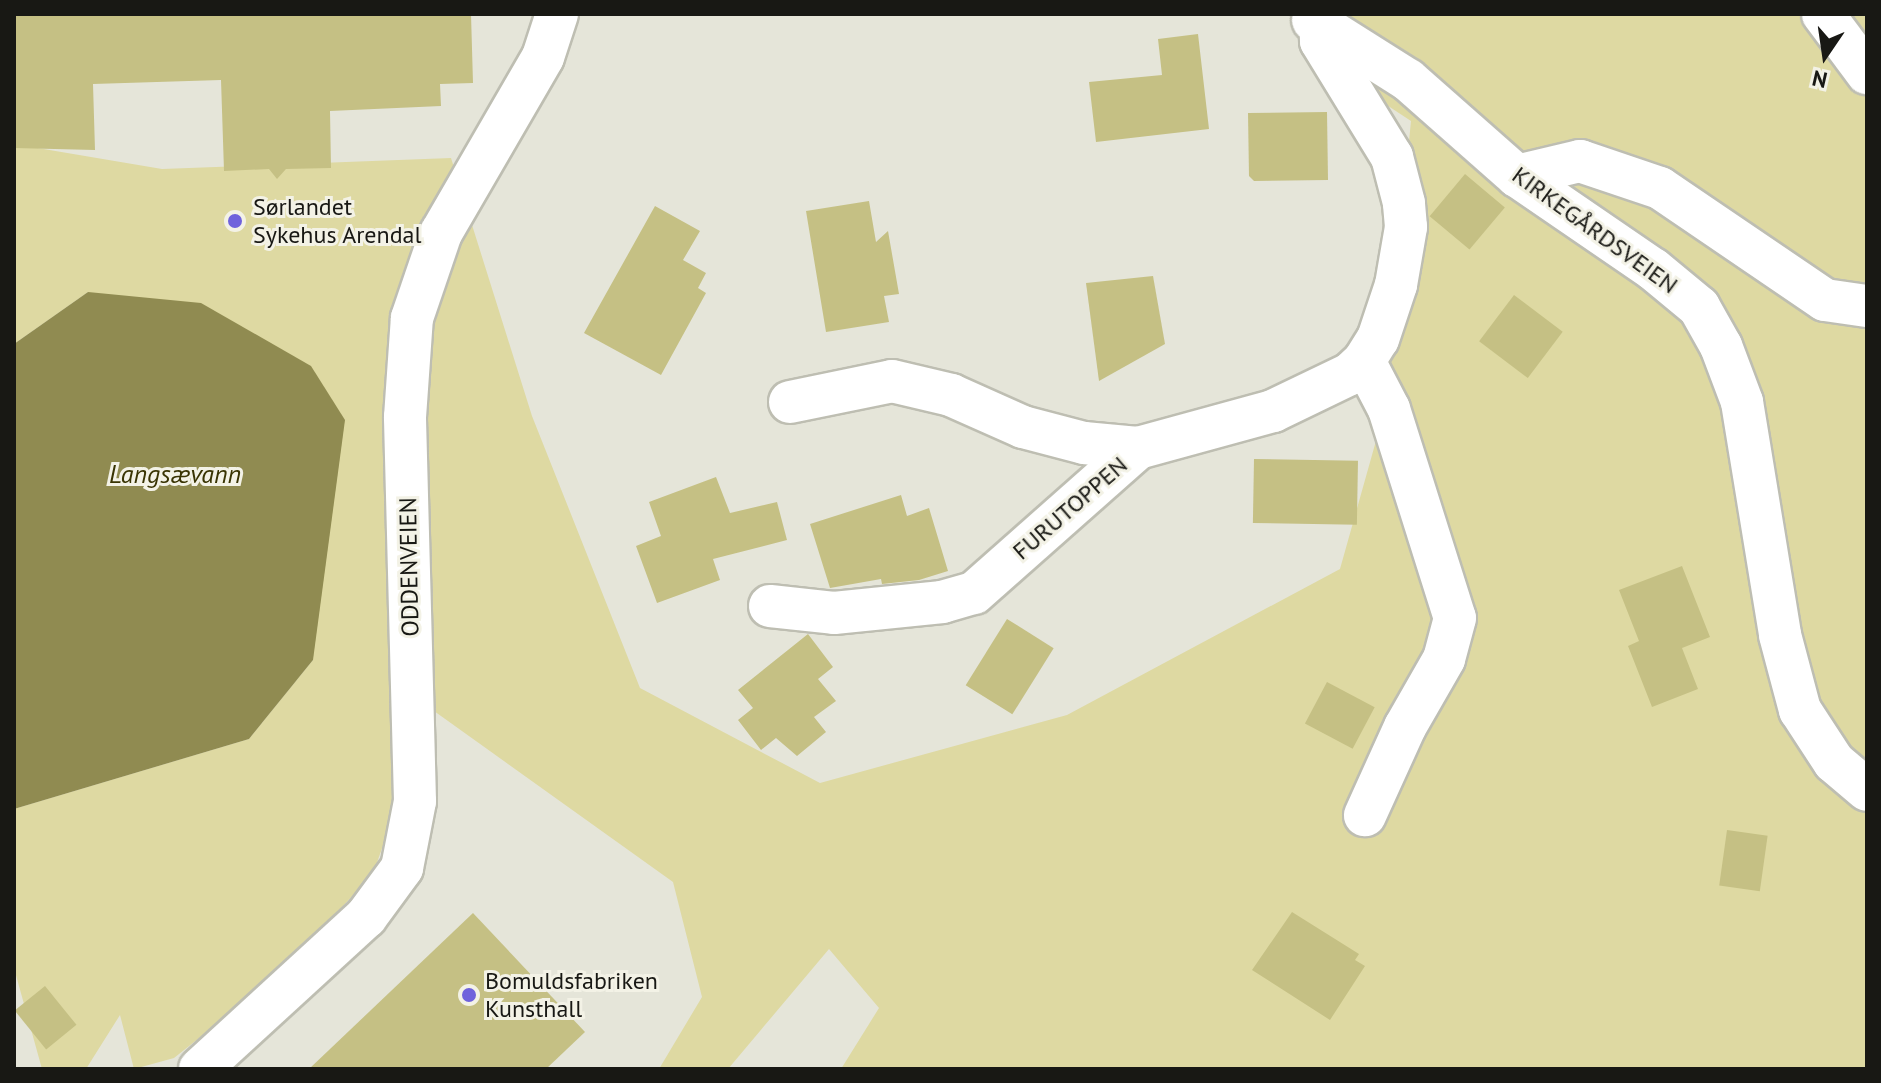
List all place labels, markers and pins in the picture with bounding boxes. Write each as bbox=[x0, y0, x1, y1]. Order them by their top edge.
place label: Sørlandet Sykehus Arendal bbox=[253, 193, 422, 249]
marker: Sørlandet Sykehus Arendal bbox=[224, 210, 246, 232]
place label: Bomuldsfabriken Kunsthall bbox=[485, 967, 658, 1023]
marker: Bomuldsfabriken Kunsthall bbox=[460, 986, 478, 1004]

